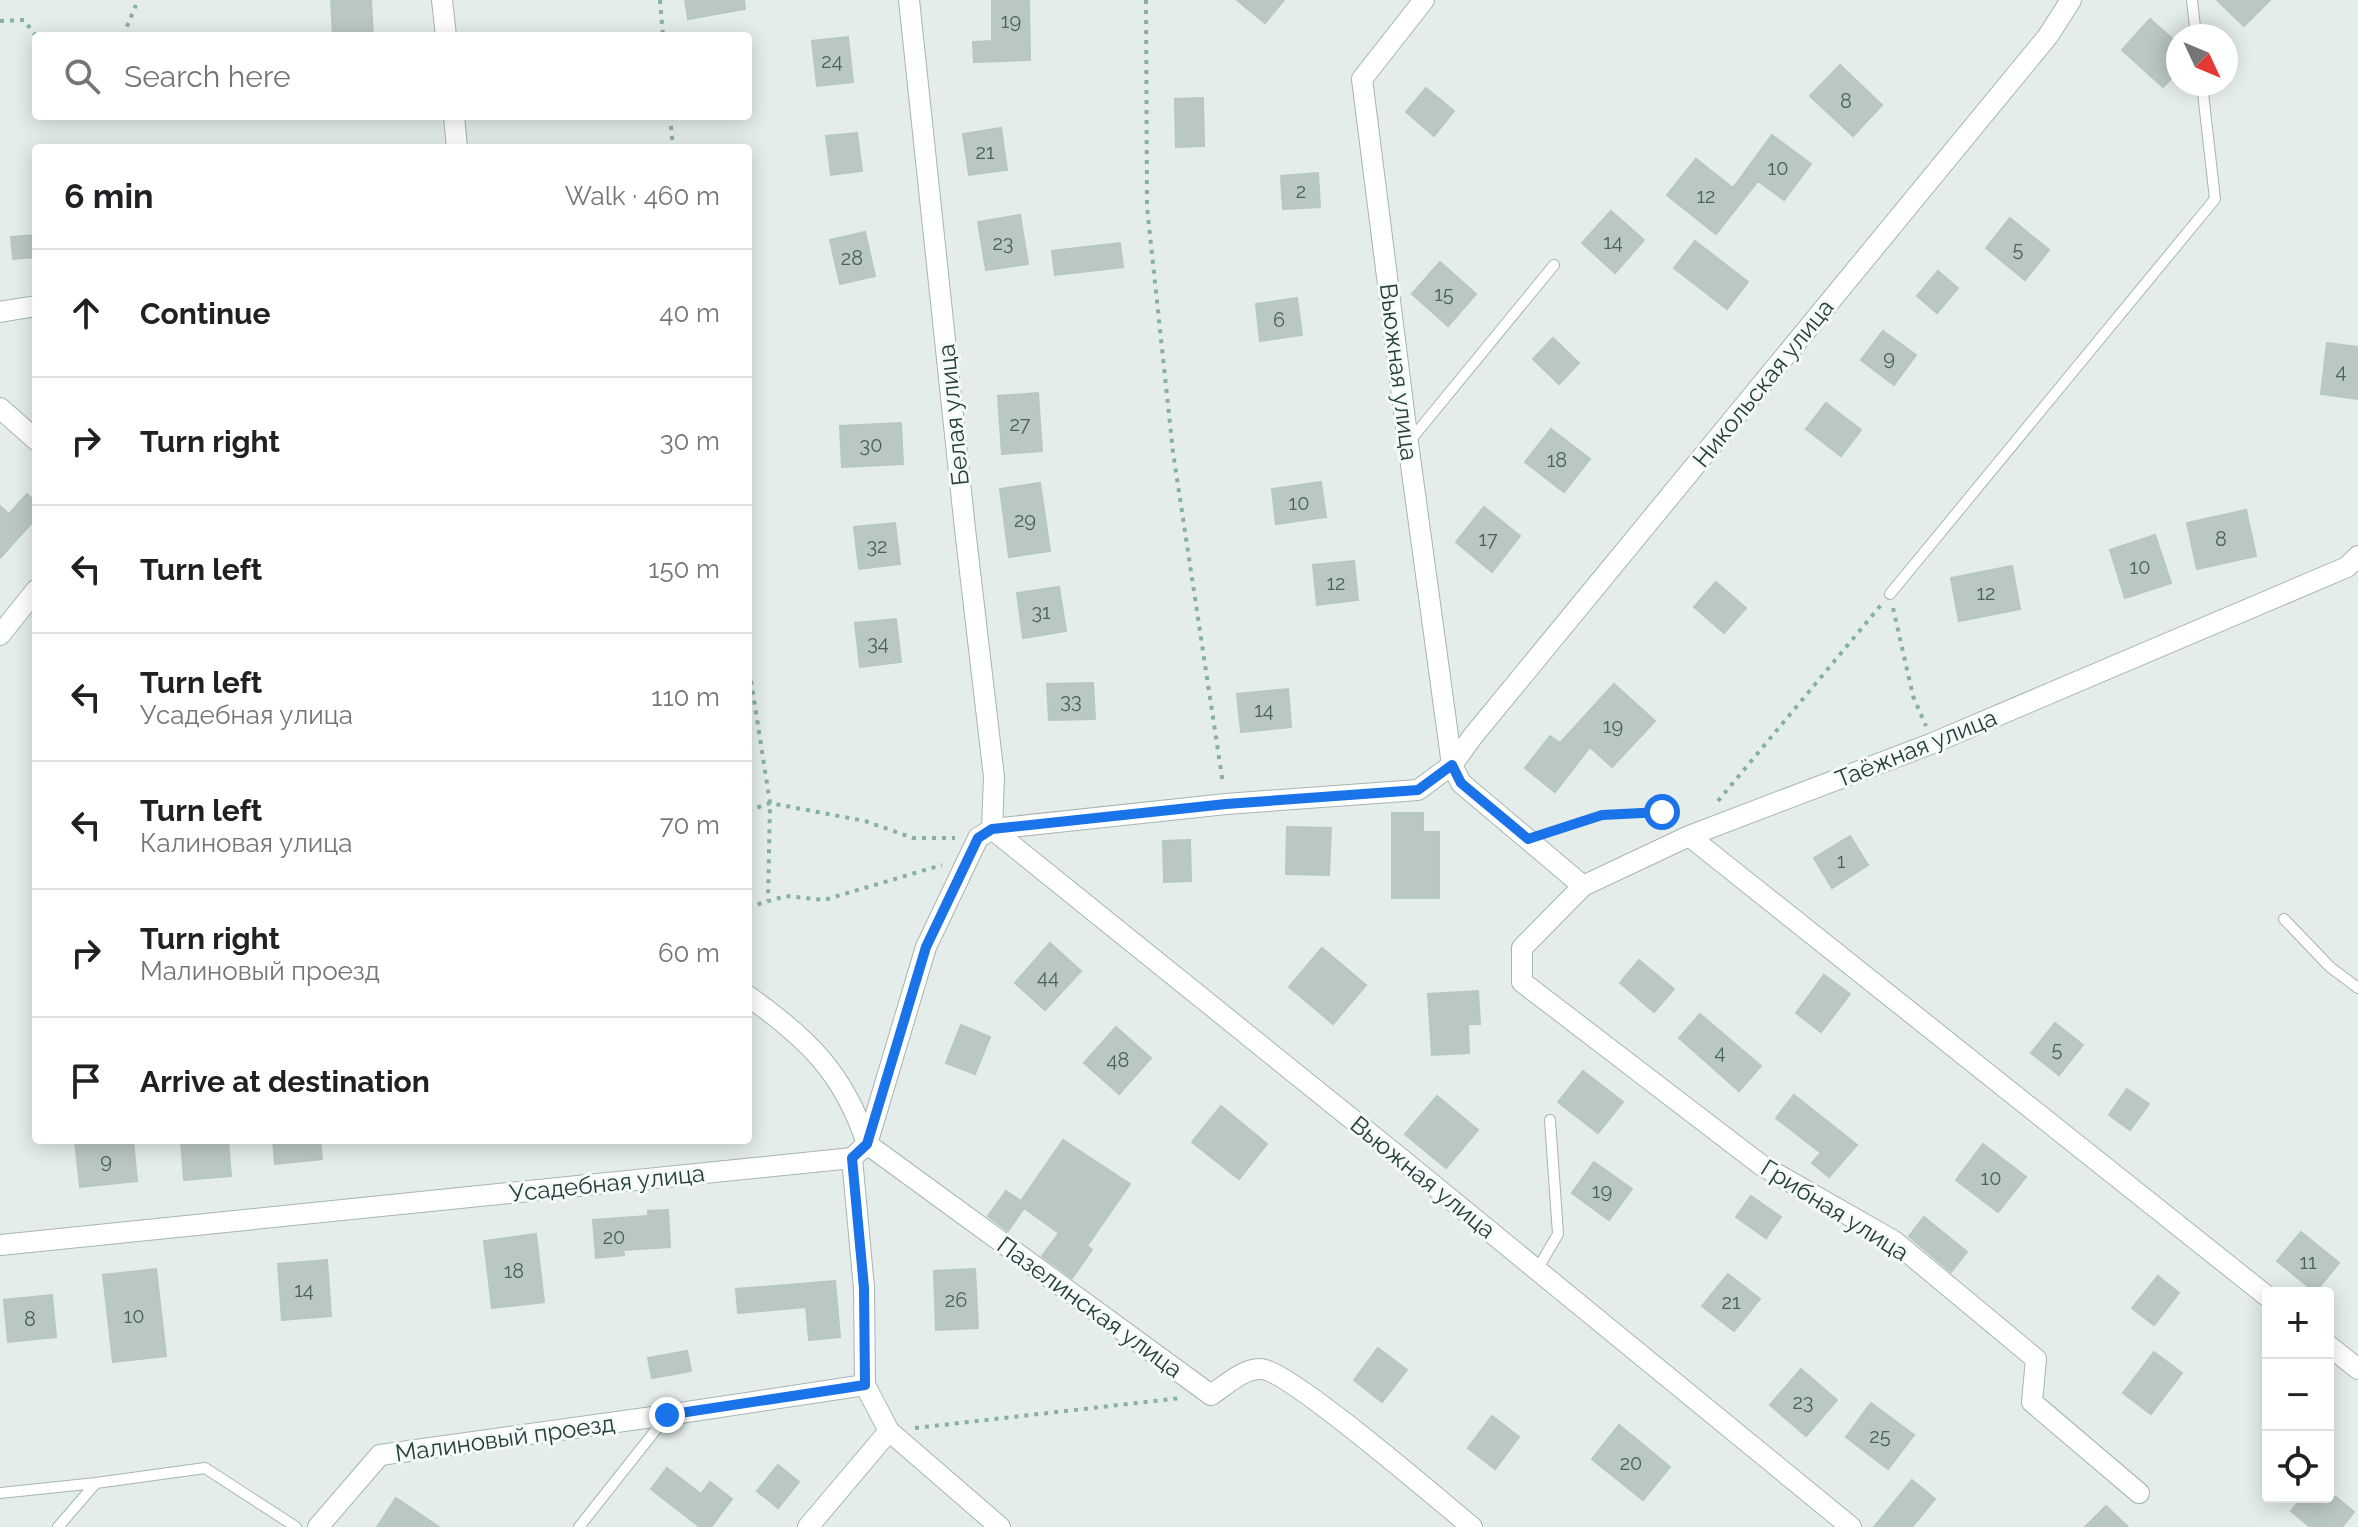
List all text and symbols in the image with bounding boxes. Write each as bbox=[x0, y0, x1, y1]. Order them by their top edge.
house number: 19 bbox=[1001, 9, 1021, 33]
north arrow bbox=[2166, 24, 2238, 96]
search box bbox=[32, 32, 752, 120]
house number: 24 bbox=[821, 49, 843, 73]
icon: search bbox=[60, 54, 104, 98]
text: Search here bbox=[124, 59, 291, 94]
house number: 8 bbox=[1840, 89, 1852, 113]
house number: 21 bbox=[976, 140, 995, 164]
house number: 10 bbox=[1768, 156, 1788, 180]
text: 6 min bbox=[64, 176, 154, 216]
house number: 2 bbox=[1296, 179, 1306, 203]
text: Walk · 460 m bbox=[565, 181, 720, 211]
house number: 12 bbox=[1697, 184, 1715, 208]
house number: 14 bbox=[1603, 230, 1623, 254]
house number: 23 bbox=[992, 231, 1014, 255]
house number: 5 bbox=[2013, 237, 2024, 261]
house number: 28 bbox=[841, 246, 863, 270]
street label: Вьюжная улица bbox=[1374, 282, 1424, 462]
house number: 15 bbox=[1434, 282, 1454, 306]
icon: ahead bbox=[64, 291, 108, 335]
street label: Никольская улица bbox=[1686, 293, 1840, 473]
text: Continue bbox=[140, 296, 271, 331]
text: 40 m bbox=[659, 298, 720, 328]
house number: 6 bbox=[1273, 308, 1285, 332]
street label: Белая улица bbox=[931, 343, 975, 487]
house number: 9 bbox=[1883, 346, 1895, 370]
house number: 4 bbox=[2336, 359, 2347, 383]
house number: 27 bbox=[1009, 412, 1031, 436]
icon: right bbox=[64, 419, 108, 463]
text: Turn right bbox=[140, 424, 280, 459]
text: 30 m bbox=[660, 426, 720, 456]
house number: 30 bbox=[860, 433, 882, 457]
house number: 18 bbox=[1547, 448, 1567, 472]
house number: 10 bbox=[1289, 491, 1309, 515]
house number: 29 bbox=[1014, 508, 1036, 532]
house number: 17 bbox=[1478, 527, 1498, 551]
house number: 8 bbox=[2215, 527, 2227, 551]
house number: 32 bbox=[866, 534, 888, 558]
icon: left bbox=[64, 547, 108, 591]
text: Turn left bbox=[140, 552, 262, 587]
text: 150 m bbox=[648, 554, 720, 584]
house number: 10 bbox=[2130, 555, 2150, 579]
house number: 12 bbox=[1327, 571, 1345, 595]
house number: 12 bbox=[1977, 581, 1995, 605]
house number: 31 bbox=[1031, 600, 1051, 624]
house number: 34 bbox=[867, 631, 889, 655]
text: Turn left bbox=[140, 665, 262, 700]
icon: left bbox=[64, 675, 108, 719]
text: 110 m bbox=[651, 682, 720, 712]
house number: 33 bbox=[1060, 689, 1082, 713]
house number: 14 bbox=[1254, 698, 1274, 722]
text: Усадебная улица bbox=[140, 700, 353, 730]
street label: Таёжная улица bbox=[1831, 703, 2001, 793]
house number: 19 bbox=[1603, 714, 1623, 738]
text: Turn left bbox=[140, 793, 262, 828]
route start bbox=[1644, 794, 1680, 830]
icon: left bbox=[64, 803, 108, 847]
text: 70 m bbox=[660, 810, 720, 840]
text: Калиновая улица bbox=[140, 828, 353, 858]
house number: 1 bbox=[1837, 849, 1846, 873]
text: Turn right bbox=[140, 921, 280, 956]
icon: right bbox=[64, 931, 108, 975]
text: 60 m bbox=[658, 938, 720, 968]
text: Малиновый проезд bbox=[140, 956, 380, 986]
house number: 44 bbox=[1037, 965, 1059, 989]
house number: 5 bbox=[2052, 1037, 2063, 1061]
house number: 4 bbox=[1715, 1040, 1726, 1064]
house number: 48 bbox=[1107, 1048, 1129, 1072]
icon: arrive bbox=[64, 1059, 108, 1103]
text: Arrive at destination bbox=[140, 1064, 430, 1099]
street label: Вьюжная улица bbox=[1345, 1110, 1501, 1244]
house number: 9 bbox=[100, 1149, 112, 1173]
street label: Грибная улица bbox=[1756, 1153, 1914, 1267]
street label: Усадебная улица bbox=[508, 1158, 706, 1208]
house number: 10 bbox=[1981, 1166, 2001, 1190]
house number: 19 bbox=[1592, 1179, 1612, 1203]
house number: 20 bbox=[603, 1225, 625, 1249]
street label: Пазелинская улица bbox=[992, 1230, 1188, 1384]
house number: 11 bbox=[2299, 1250, 2317, 1274]
house number: 18 bbox=[504, 1259, 524, 1283]
house number: 14 bbox=[294, 1278, 314, 1302]
map controls bbox=[2262, 1287, 2334, 1503]
button: + bbox=[2262, 1287, 2334, 1359]
house number: 26 bbox=[945, 1288, 967, 1312]
house number: 21 bbox=[1722, 1290, 1741, 1314]
house number: 10 bbox=[124, 1304, 144, 1328]
house number: 8 bbox=[24, 1307, 36, 1331]
button: − bbox=[2262, 1359, 2334, 1431]
house number: 23 bbox=[1792, 1390, 1814, 1414]
route end bbox=[649, 1397, 685, 1433]
street label: Малиновый проезд bbox=[393, 1408, 617, 1468]
house number: 25 bbox=[1869, 1424, 1891, 1448]
button: locate bbox=[2262, 1431, 2334, 1503]
house number: 20 bbox=[1620, 1451, 1642, 1475]

